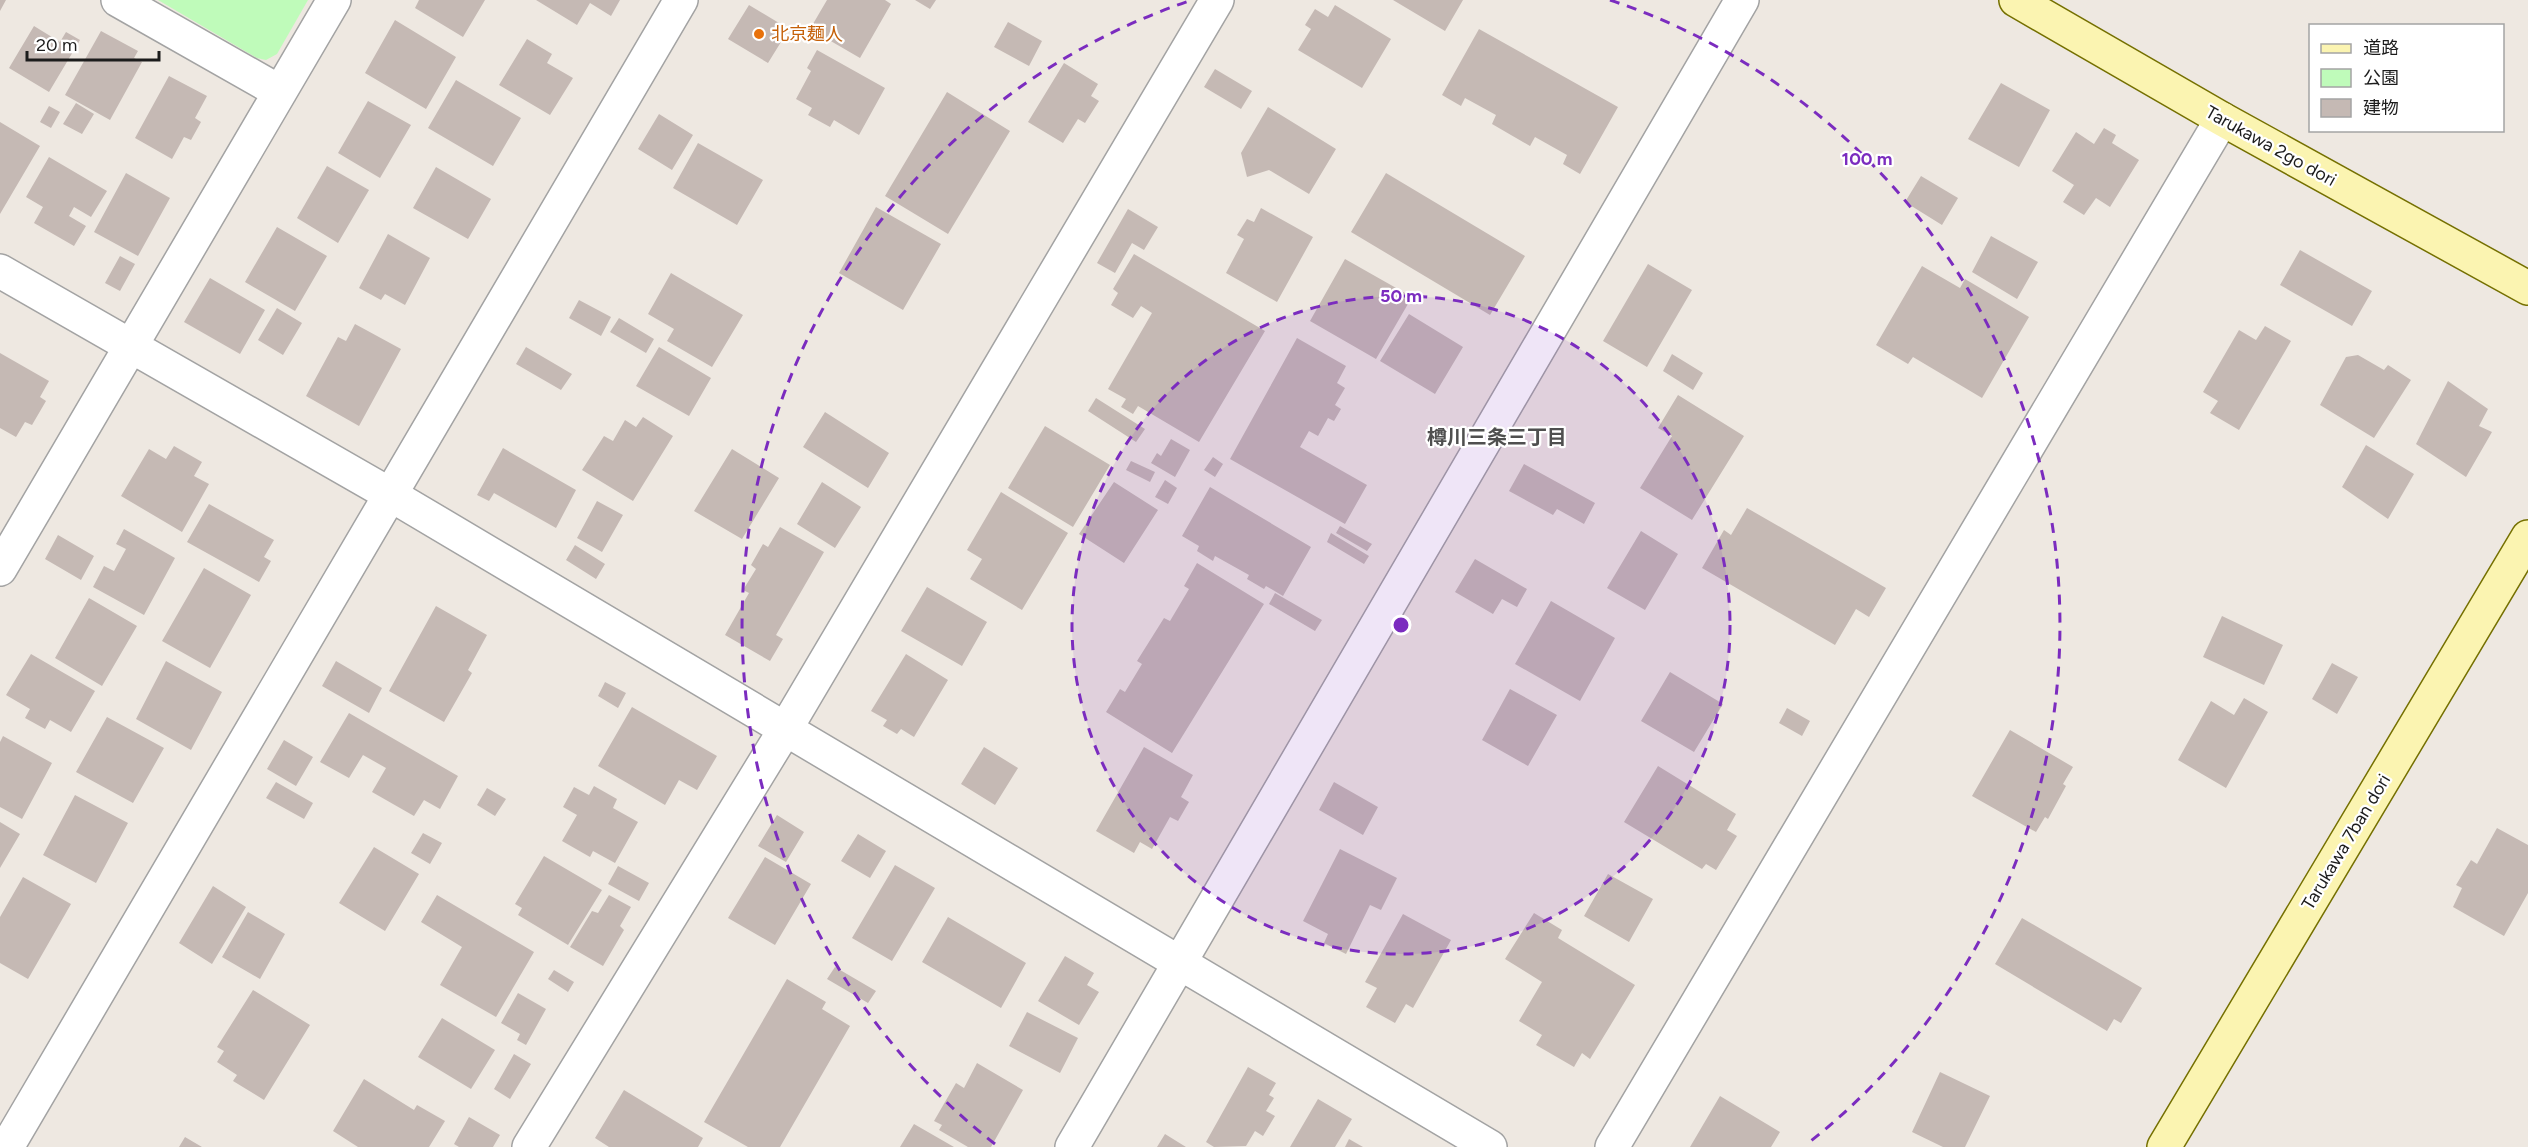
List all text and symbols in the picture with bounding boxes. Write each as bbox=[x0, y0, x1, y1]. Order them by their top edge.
place label: 北京麺人 bbox=[771, 23, 843, 45]
scale bar bbox=[27, 24, 159, 62]
legend bbox=[2309, 24, 2504, 132]
marker: 北京麺人 bbox=[752, 27, 766, 41]
text: 20 m bbox=[36, 34, 77, 56]
text: 道路 bbox=[2363, 37, 2399, 59]
text: 公園 bbox=[2363, 67, 2399, 89]
text: 建物 bbox=[2363, 97, 2399, 119]
street label: Tarukawa 2go dori bbox=[2202, 101, 2340, 191]
text: 100 m bbox=[1842, 148, 1892, 170]
text: 50 m bbox=[1380, 285, 1422, 307]
district label: 樽川三条三丁目 bbox=[1427, 425, 1567, 449]
centre of rings bbox=[1391, 615, 1411, 635]
street label: Tarukawa 7ban dori bbox=[2297, 770, 2395, 914]

